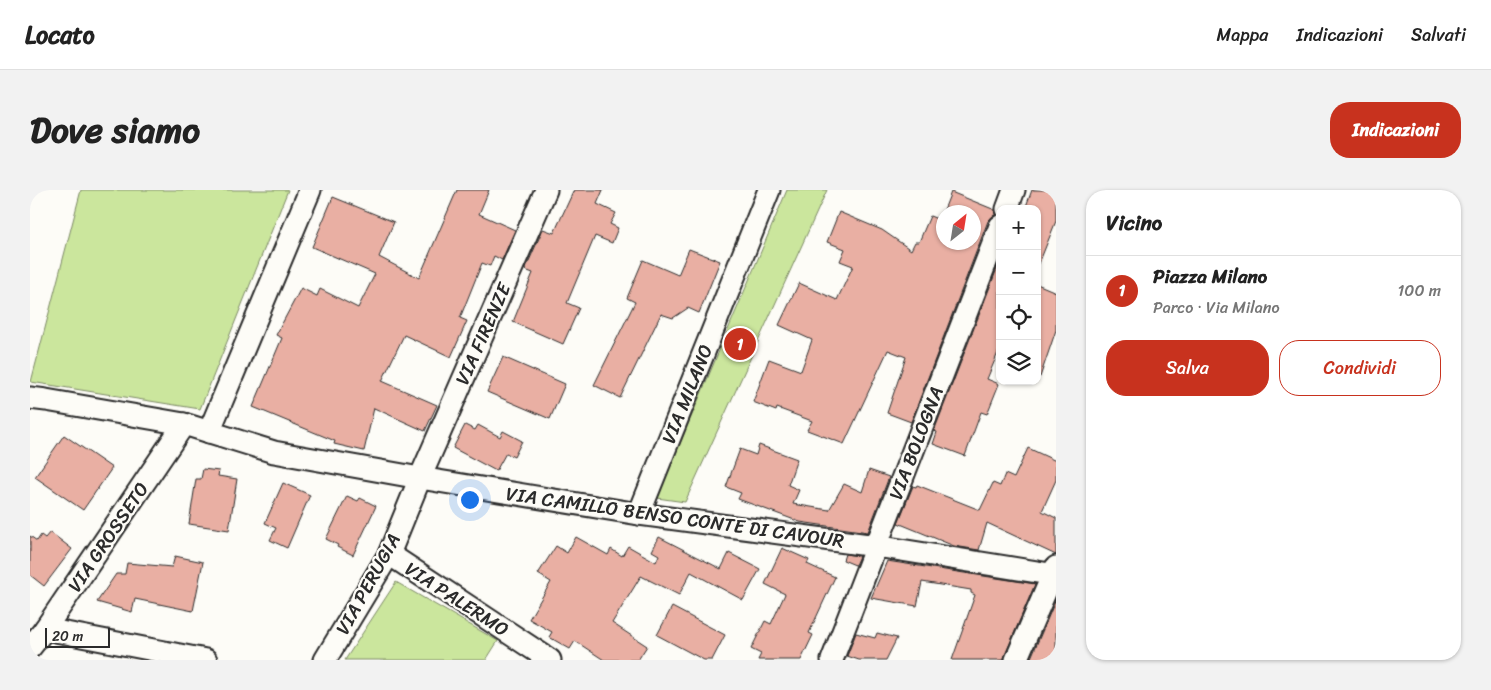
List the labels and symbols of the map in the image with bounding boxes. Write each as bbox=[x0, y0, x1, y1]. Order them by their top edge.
north arrow bbox=[936, 205, 981, 250]
street label: VIA FIRENZE bbox=[446, 276, 521, 390]
pin: 1 bbox=[724, 325, 756, 363]
street label: VIA MILANO bbox=[652, 339, 722, 449]
street label: VIA BOLOGNA bbox=[879, 381, 953, 505]
street label: VIA GROSSETO bbox=[59, 475, 157, 599]
street label: VIA CAMILLO BENSO CONTE DI CAVOUR bbox=[504, 477, 846, 557]
your location bbox=[457, 487, 483, 513]
street label: VIA PERUGIA bbox=[326, 527, 410, 641]
street label: VIA PALERMO bbox=[398, 553, 516, 645]
scale bar bbox=[45, 625, 110, 648]

